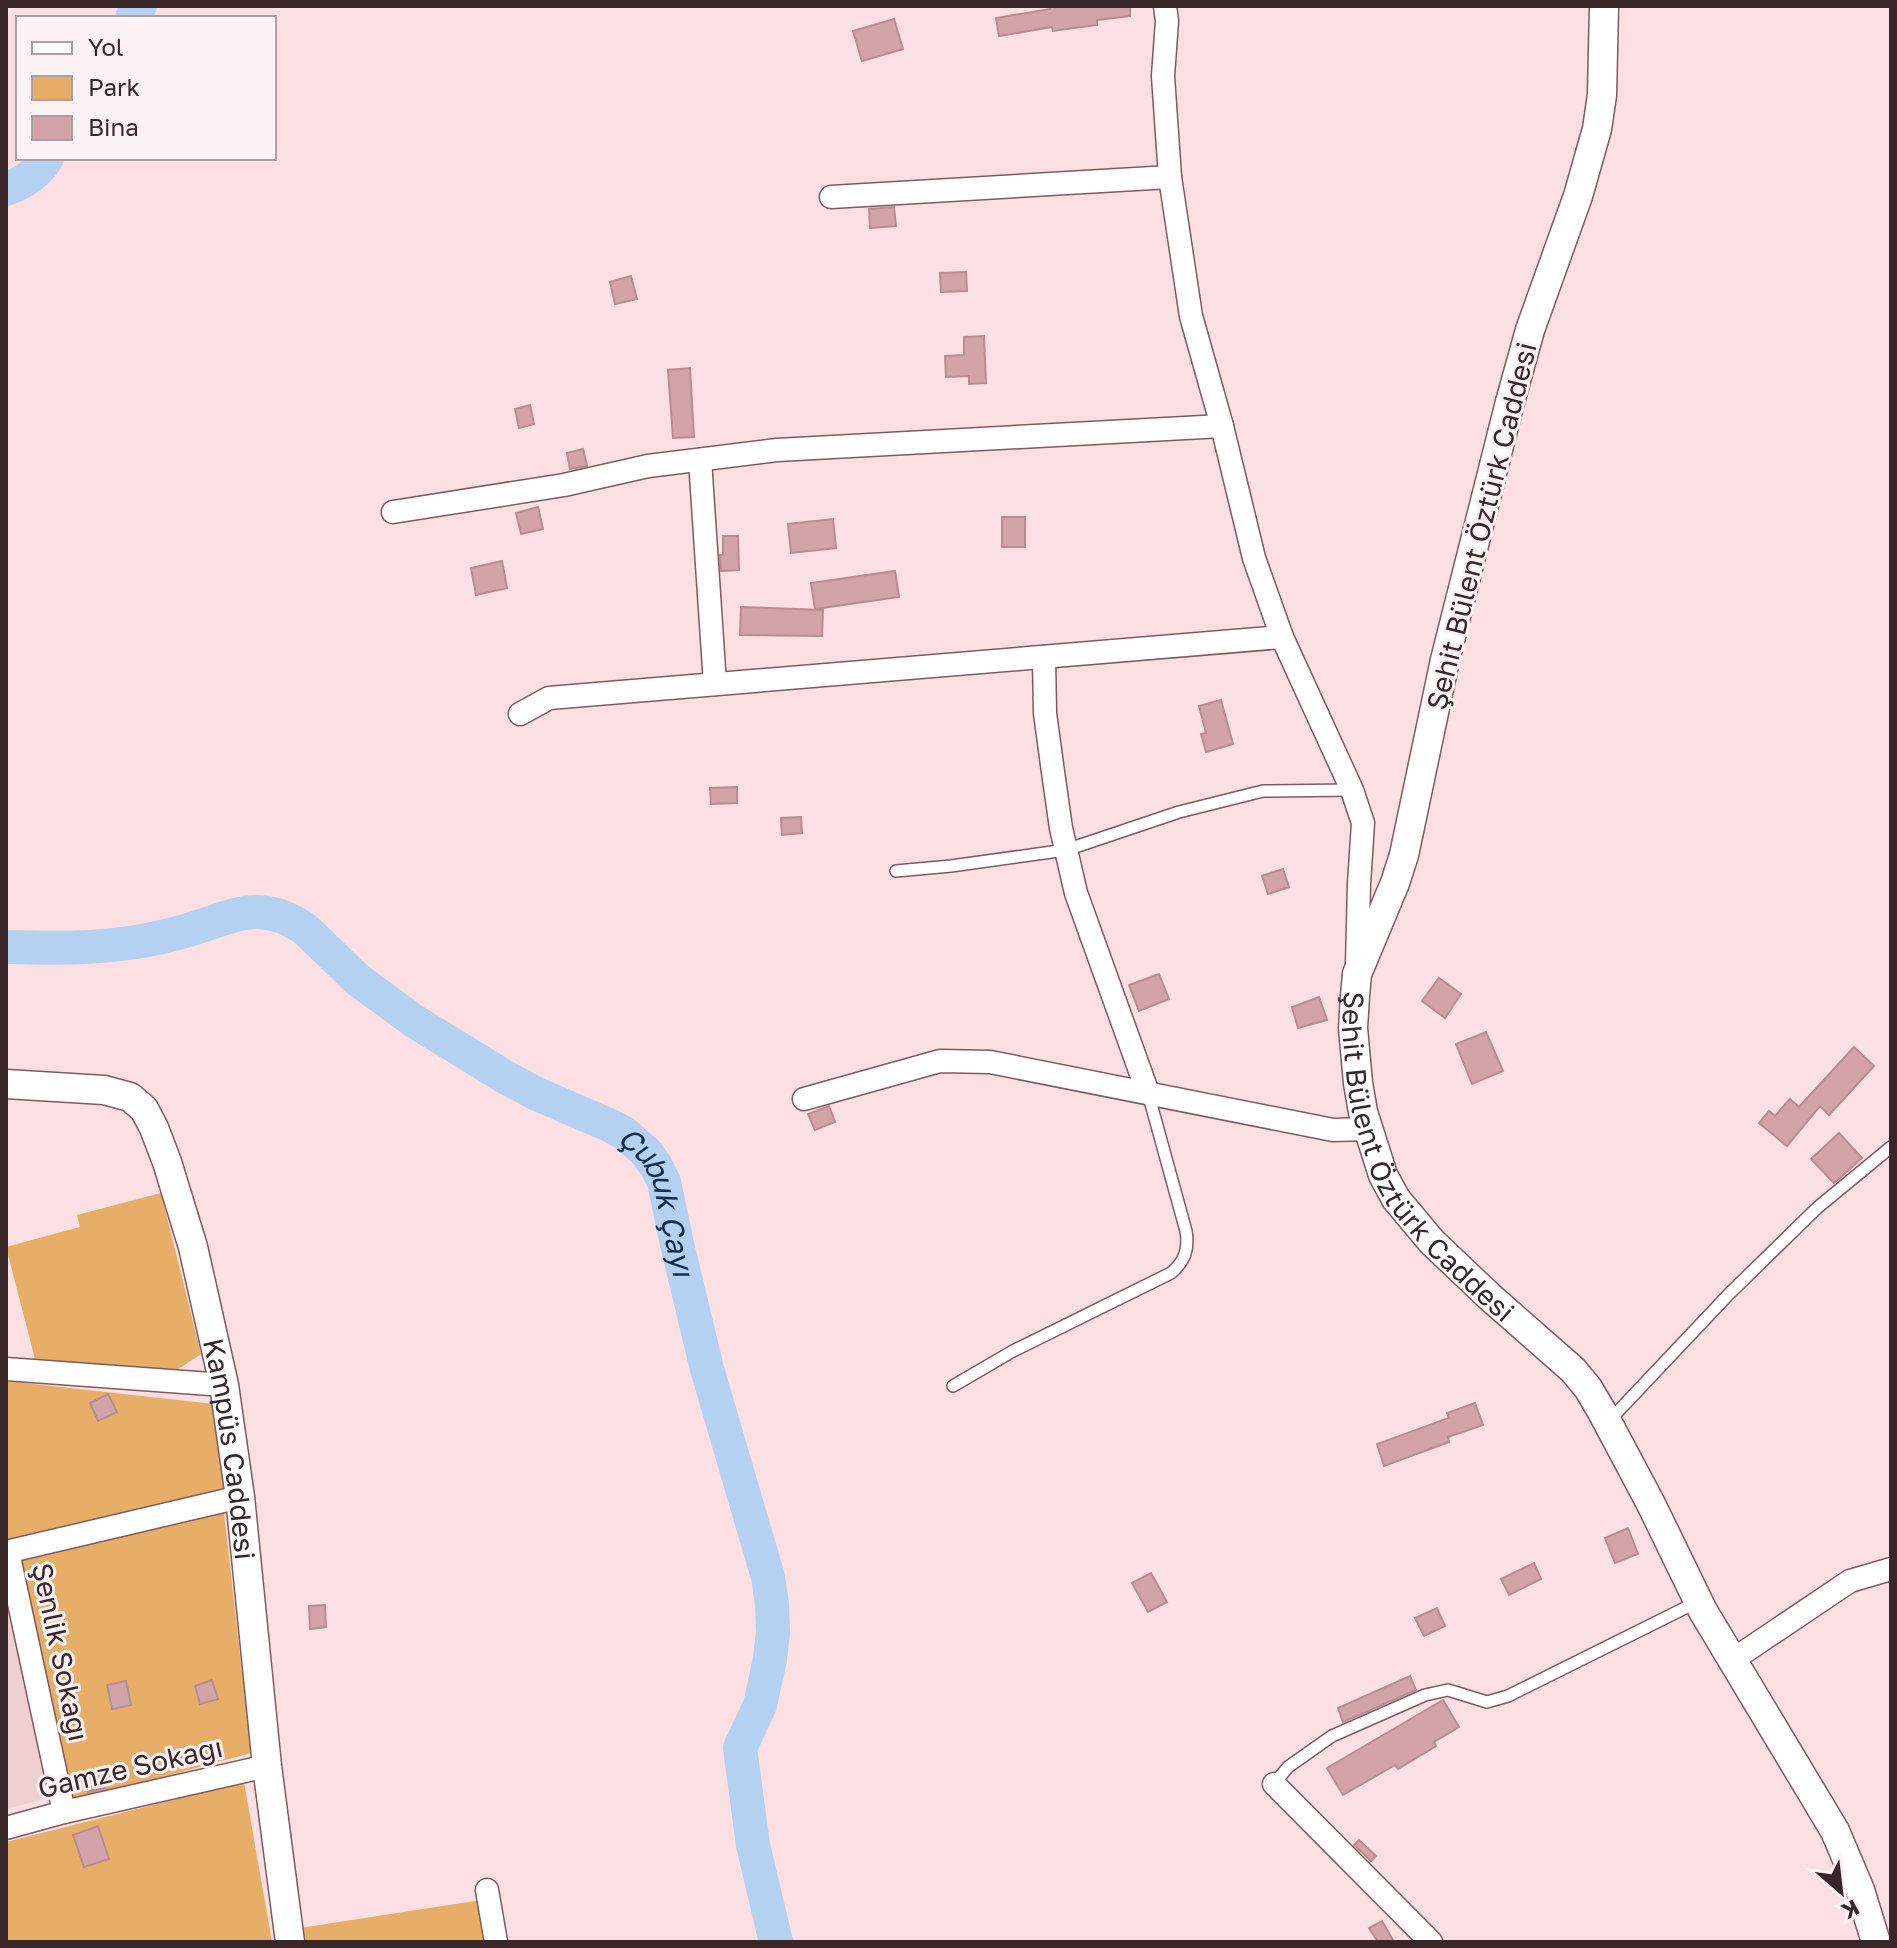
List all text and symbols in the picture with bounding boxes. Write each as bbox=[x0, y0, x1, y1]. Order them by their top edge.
legend bbox=[16, 16, 276, 160]
text: Yol bbox=[88, 32, 124, 61]
text: Park bbox=[88, 72, 140, 101]
text: Bina bbox=[88, 112, 139, 141]
street label: Şehit Bülent Öztürk Caddesi bbox=[1419, 339, 1543, 713]
street label: Şehit Bülent Öztürk Caddesi bbox=[1336, 990, 1521, 1327]
water label: Çubuk Çayı bbox=[611, 1119, 703, 1282]
street label: Kampüs Caddesi bbox=[197, 1335, 263, 1561]
street label: Şenlik Sokağı bbox=[26, 1560, 96, 1744]
street label: Gamze Sokağı bbox=[34, 1730, 226, 1804]
north arrow bbox=[1801, 1852, 1881, 1932]
text: K bbox=[1837, 1894, 1864, 1926]

